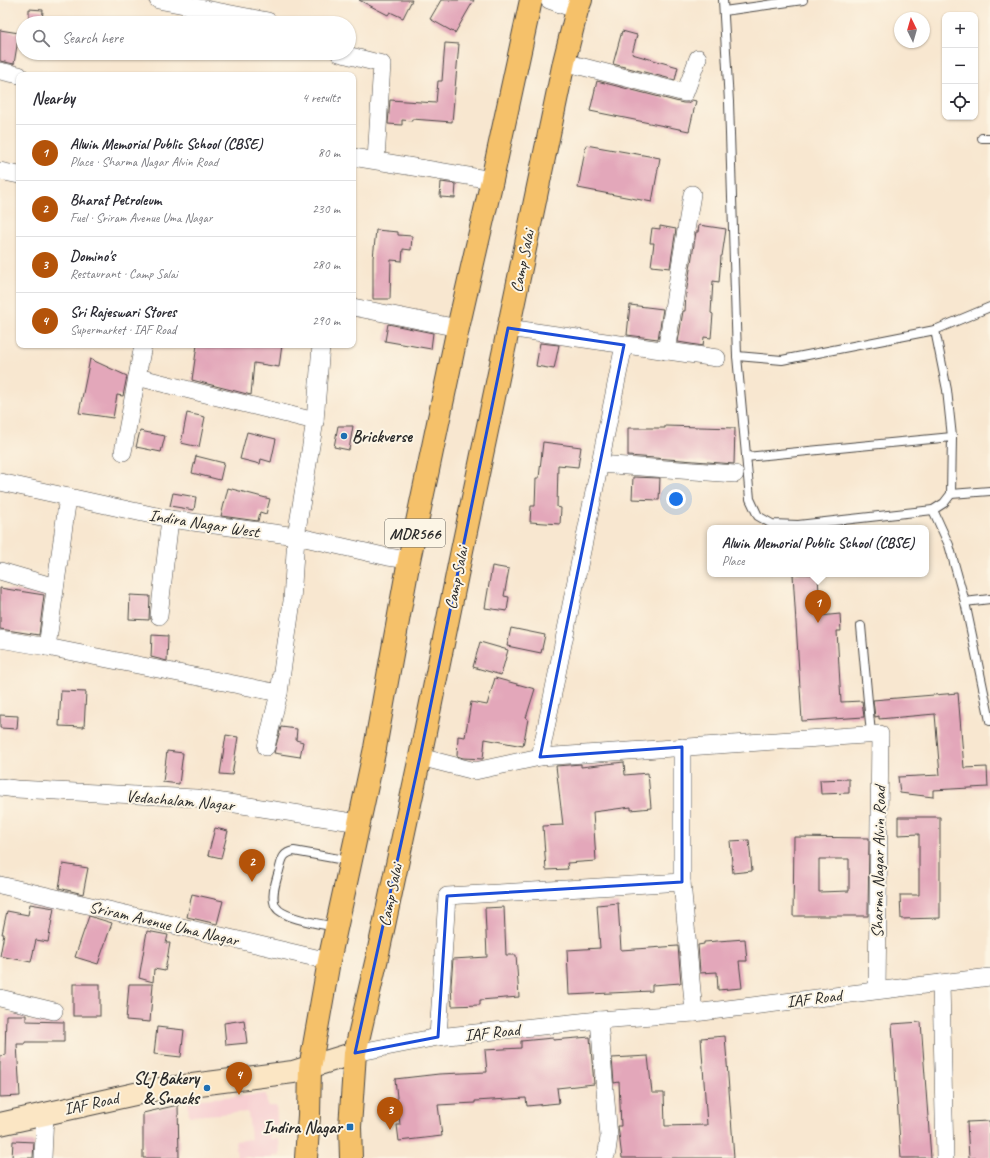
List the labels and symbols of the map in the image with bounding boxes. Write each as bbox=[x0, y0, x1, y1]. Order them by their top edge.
north arrow bbox=[894, 12, 930, 48]
street label: Camp Salai bbox=[506, 226, 540, 294]
place label: Brickverse bbox=[352, 426, 413, 447]
marker: Brickverse bbox=[339, 431, 349, 441]
your location bbox=[666, 489, 686, 509]
street label: Indira Nagar West bbox=[147, 504, 263, 543]
road number: MDR566 bbox=[385, 519, 445, 547]
street label: Camp Salai bbox=[440, 543, 473, 611]
pin: 1 bbox=[805, 590, 831, 623]
street label: Sharma Nagar Alvin Road bbox=[867, 783, 890, 938]
street label: Vedachalam Nagar bbox=[125, 785, 237, 816]
pin: 2 bbox=[239, 849, 265, 882]
street label: Camp Salai bbox=[374, 860, 408, 928]
street label: Sriram Avenue Uma Nagar bbox=[87, 896, 242, 951]
street label: IAF Road bbox=[785, 984, 845, 1012]
street label: IAF Road bbox=[464, 1019, 523, 1046]
pin: 4 bbox=[226, 1062, 252, 1095]
place label: SLJ Bakery & Snacks bbox=[133, 1068, 201, 1109]
marker: SLJ Bakery & Snacks bbox=[202, 1083, 212, 1093]
street label: IAF Road bbox=[62, 1087, 123, 1119]
pin: 3 bbox=[377, 1097, 403, 1130]
place label: Indira Nagar bbox=[263, 1117, 344, 1138]
marker: Indira Nagar bbox=[345, 1122, 355, 1132]

